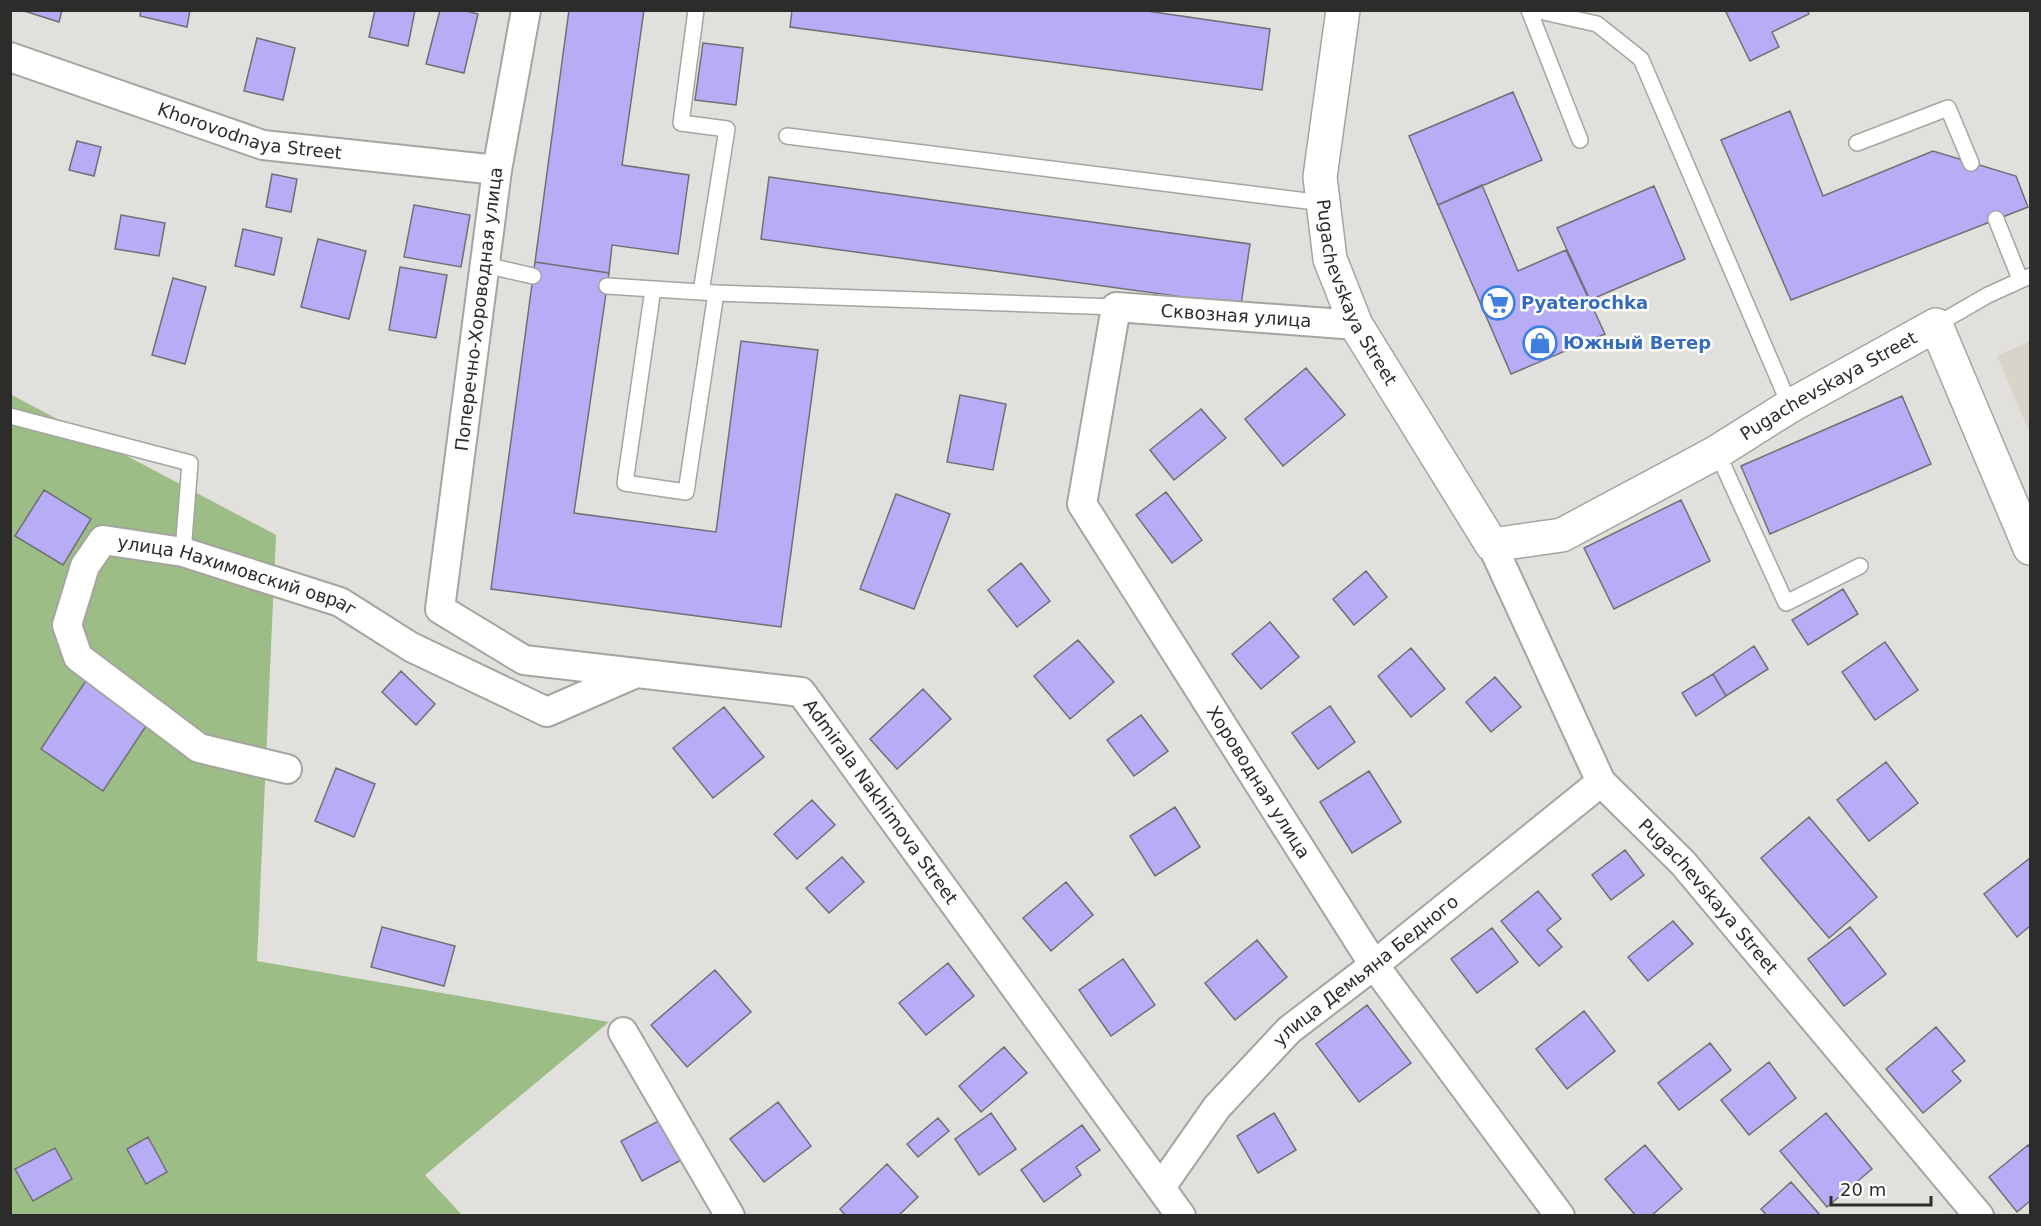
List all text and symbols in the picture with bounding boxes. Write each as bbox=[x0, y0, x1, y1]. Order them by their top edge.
street label: Khorovodnaya Street bbox=[155, 98, 343, 163]
street label: Поперечно-Хороводная улица bbox=[451, 166, 506, 452]
street label: Pugachevskaya Street bbox=[1313, 198, 1402, 389]
supermarket icon: Pyaterochka bbox=[1480, 285, 1516, 321]
place label: Pyaterochka bbox=[1521, 292, 1648, 313]
street label: Сквозная улица bbox=[1160, 300, 1312, 331]
shop icon: Южный Ветер bbox=[1522, 325, 1558, 361]
street label: Pugachevskaya Street bbox=[1736, 327, 1920, 445]
place label: Южный Ветер bbox=[1563, 332, 1711, 353]
street label: улица Нахимовский овраг bbox=[116, 531, 361, 620]
street label: Admirala Nakhimova Street bbox=[800, 695, 962, 908]
street label: Хороводная улица bbox=[1203, 702, 1315, 862]
street label: Pugachevskaya Street bbox=[1635, 814, 1783, 978]
street label: улица Демьяна Бедного bbox=[1268, 890, 1462, 1050]
scale bar bbox=[1831, 1169, 1932, 1207]
text: 20 m bbox=[1840, 1179, 1886, 1200]

